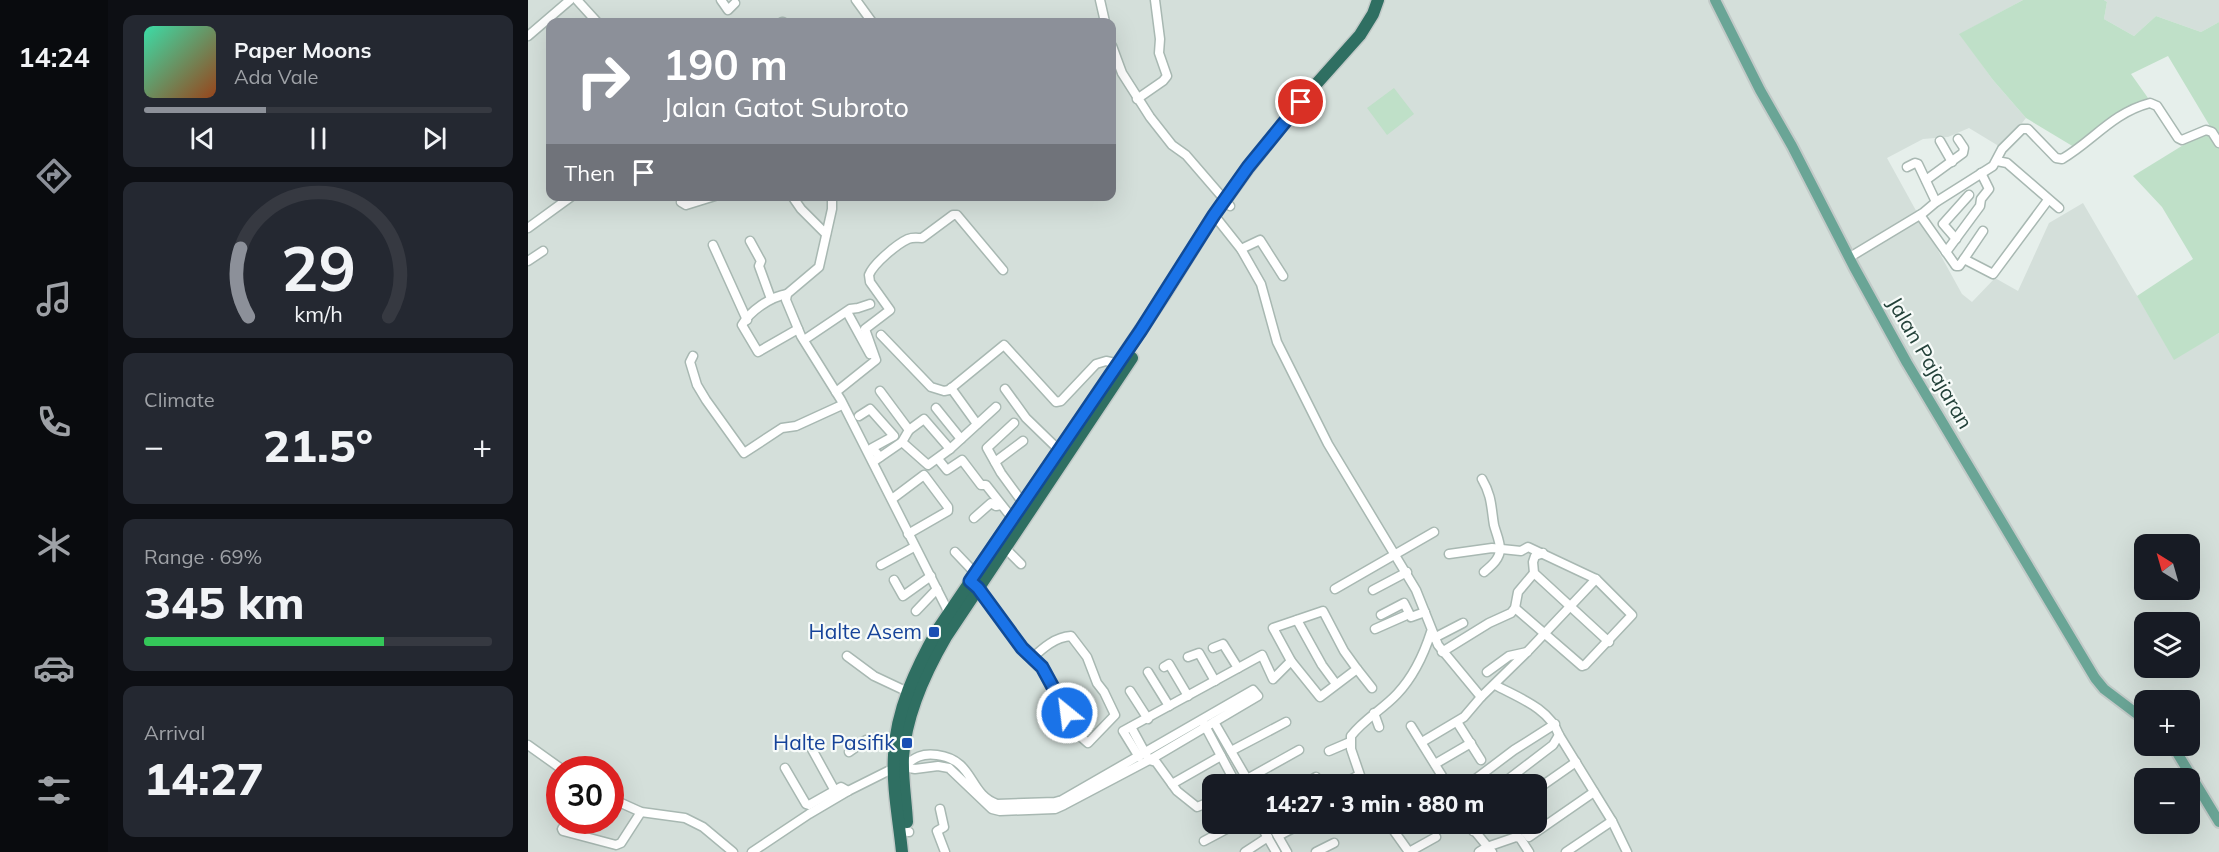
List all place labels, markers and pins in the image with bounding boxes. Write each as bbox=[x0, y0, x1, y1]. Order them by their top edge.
pin bbox=[1275, 76, 1326, 127]
place label: Halte Asem bbox=[809, 618, 922, 644]
marker: Halte Asem bbox=[927, 625, 941, 639]
place label: Halte Pasifik bbox=[773, 729, 895, 755]
marker: Halte Pasifik bbox=[900, 736, 914, 750]

